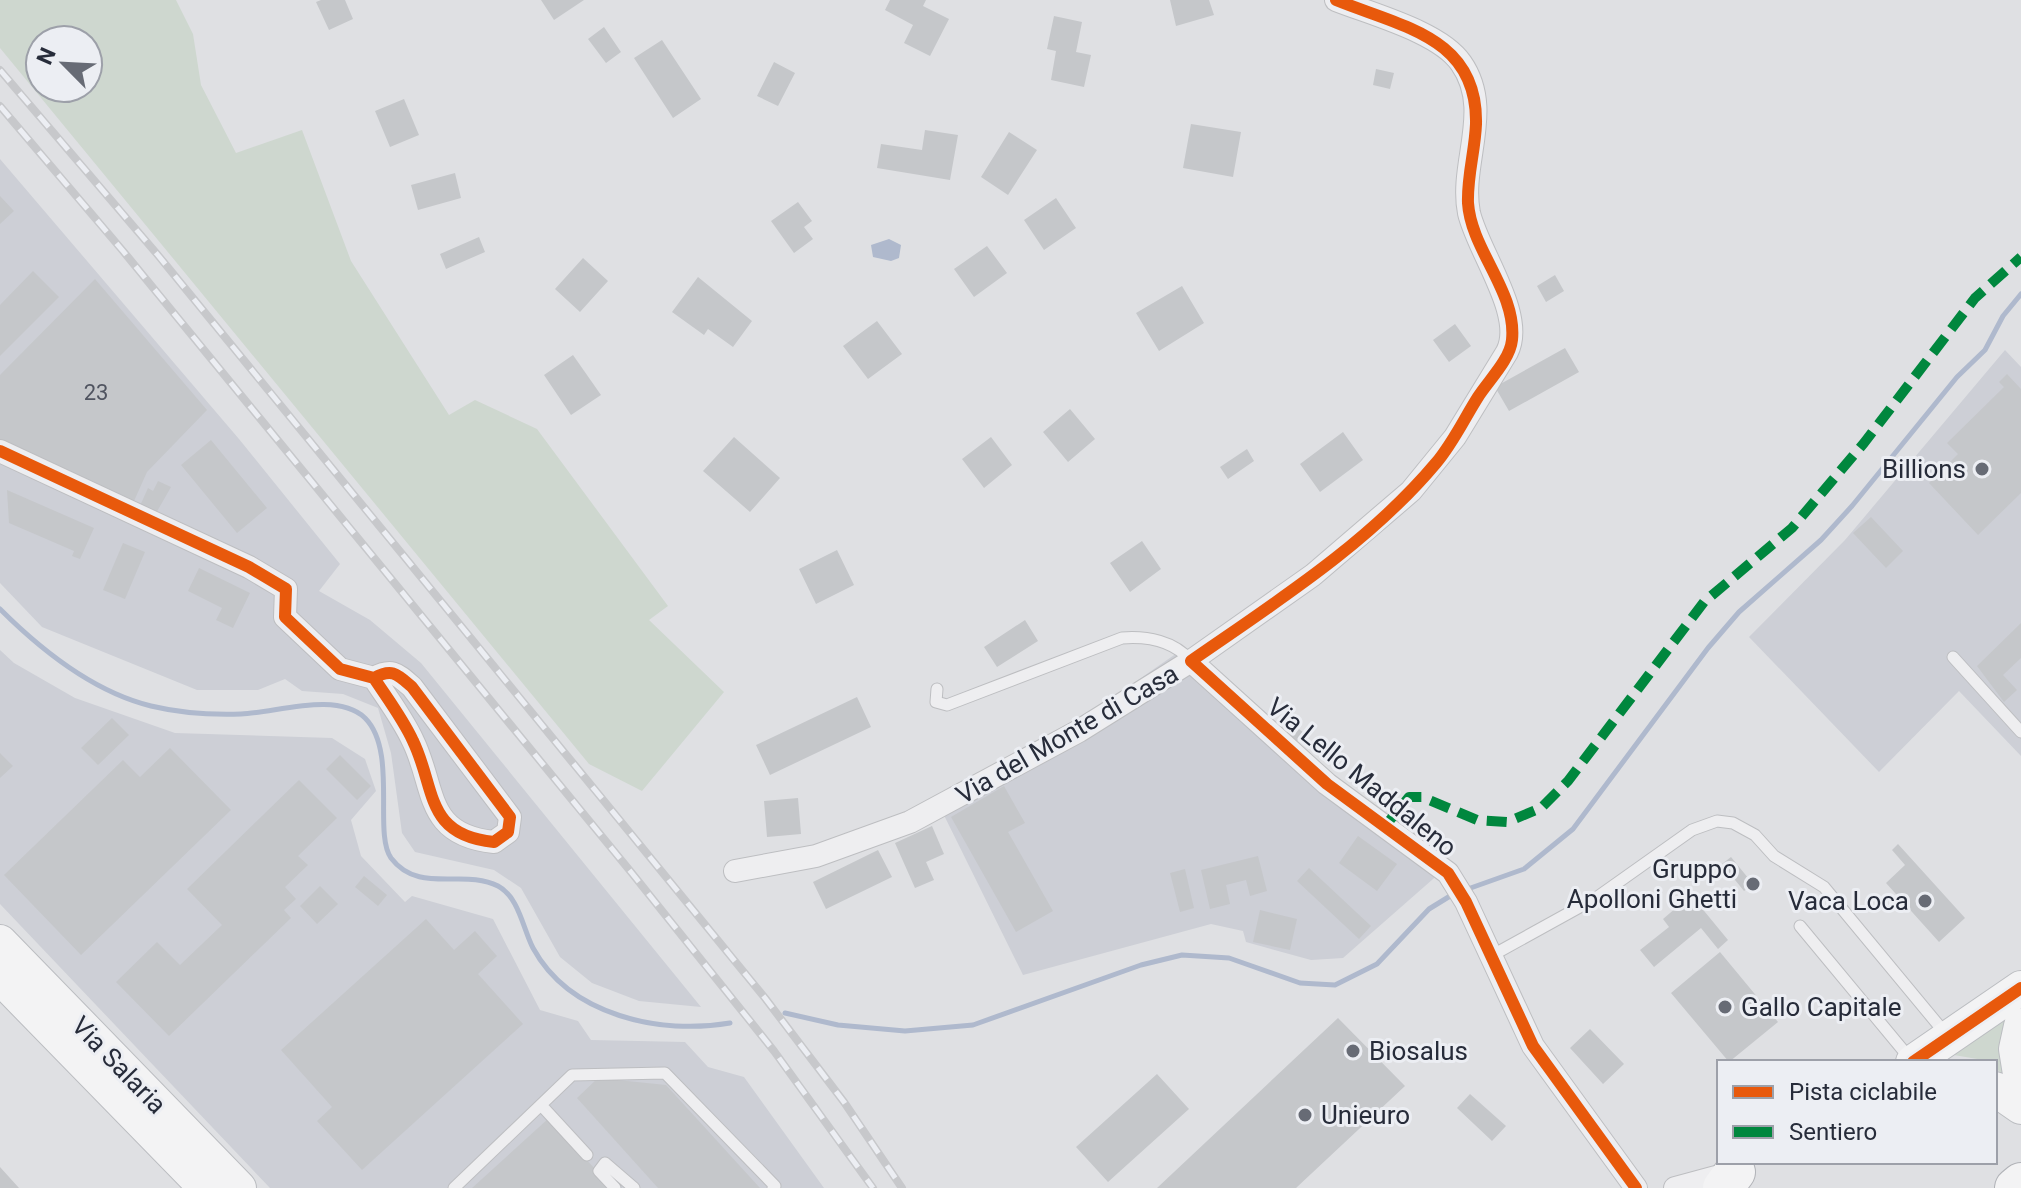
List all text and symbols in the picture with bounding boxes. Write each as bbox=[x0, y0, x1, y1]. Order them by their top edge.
north arrow bbox=[24, 24, 104, 104]
text: N bbox=[32, 44, 61, 68]
house number: 23 bbox=[84, 380, 108, 405]
place label: Billions bbox=[1882, 454, 1966, 484]
marker: Billions bbox=[1973, 460, 1991, 478]
street label: Via del Monte di Casa bbox=[951, 658, 1183, 810]
street label: Via Lello Maddaleno bbox=[1261, 691, 1463, 863]
place label: Gruppo Apolloni Ghetti bbox=[1567, 854, 1737, 914]
marker: Gruppo Apolloni Ghetti bbox=[1744, 875, 1762, 893]
place label: Vaca Loca bbox=[1788, 886, 1909, 916]
marker: Vaca Loca bbox=[1916, 892, 1934, 910]
place label: Gallo Capitale bbox=[1741, 992, 1902, 1022]
marker: Gallo Capitale bbox=[1716, 998, 1734, 1016]
street label: Via Salaria bbox=[66, 1010, 172, 1120]
place label: Biosalus bbox=[1369, 1036, 1468, 1066]
marker: Biosalus bbox=[1344, 1042, 1362, 1060]
legend bbox=[1717, 1060, 1997, 1164]
text: Pista ciclabile bbox=[1789, 1078, 1937, 1106]
place label: Unieuro bbox=[1321, 1100, 1410, 1130]
marker: Unieuro bbox=[1296, 1106, 1314, 1124]
text: Sentiero bbox=[1789, 1118, 1877, 1146]

